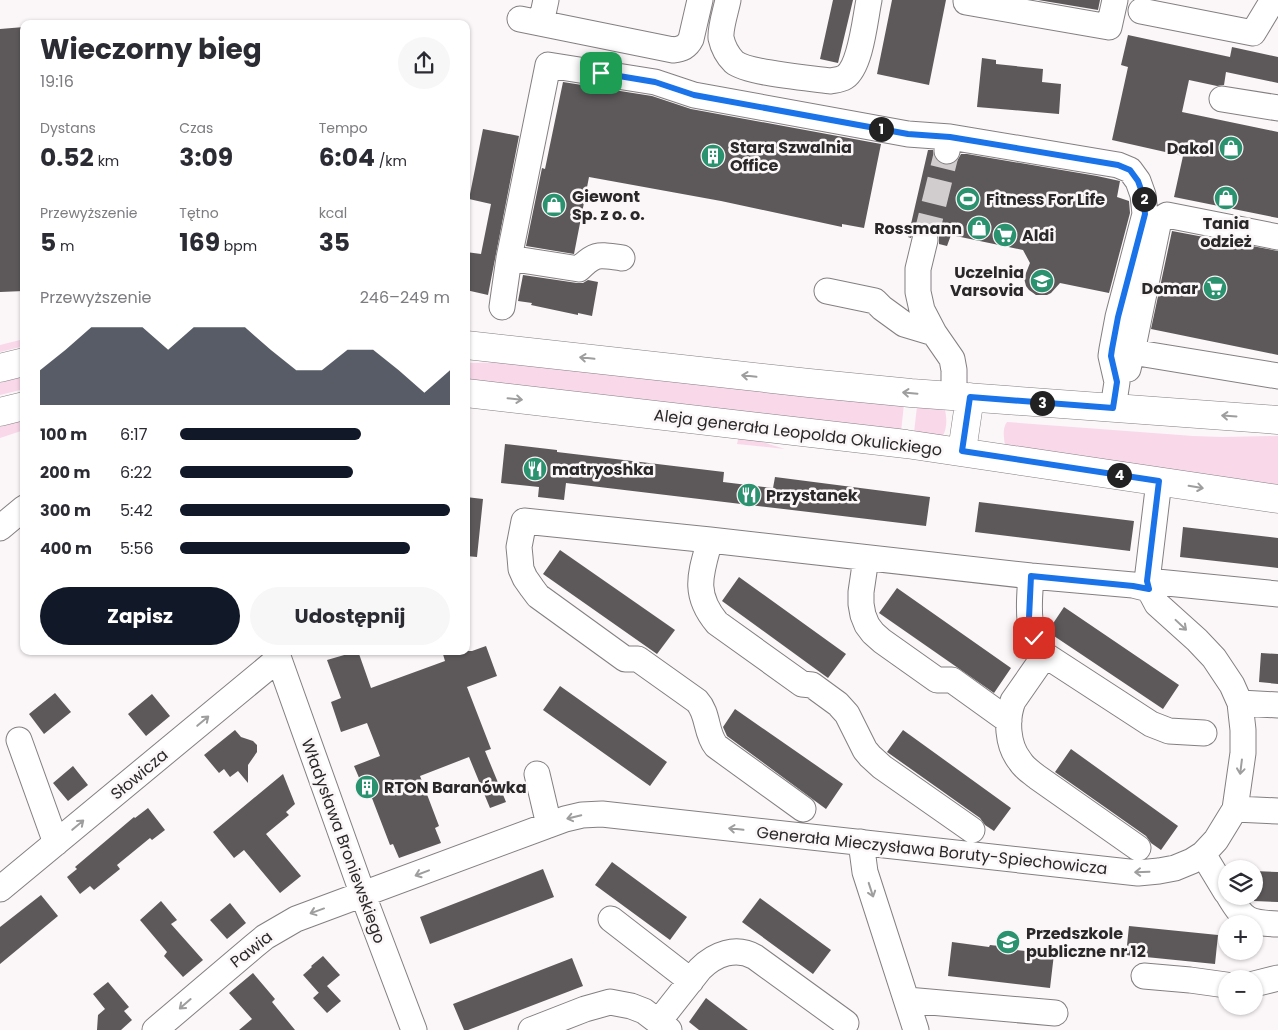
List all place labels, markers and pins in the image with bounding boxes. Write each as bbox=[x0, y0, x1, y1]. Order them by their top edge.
pin bbox=[580, 52, 622, 94]
pin: 1 bbox=[868, 116, 894, 142]
shop icon: Dakol bbox=[1218, 135, 1244, 161]
place label: Stara Szwalnia Office bbox=[730, 136, 852, 177]
place label: Dakol bbox=[1167, 137, 1214, 160]
building icon: Stara Szwalnia Office bbox=[700, 143, 726, 169]
place label: Giewont Sp. z o. o. bbox=[572, 185, 645, 226]
shop icon: Tania odzież bbox=[1213, 185, 1239, 211]
sports icon: Fitness For Life bbox=[955, 186, 981, 212]
pin: 2 bbox=[1132, 186, 1156, 212]
place label: Fitness For Life bbox=[986, 188, 1105, 211]
shop icon: Giewont Sp. z o. o. bbox=[541, 192, 567, 218]
place label: Tania odzież bbox=[1200, 212, 1252, 253]
shop icon: Rossmann bbox=[966, 215, 992, 241]
place label: Rossmann bbox=[874, 217, 962, 240]
supermarket icon: Aldi bbox=[992, 222, 1018, 248]
place label: Aldi bbox=[1022, 224, 1054, 247]
place label: Uczelnia Varsovia bbox=[950, 261, 1024, 302]
school or university icon: Uczelnia Varsovia bbox=[1029, 268, 1055, 294]
supermarket icon: Domar bbox=[1202, 275, 1228, 301]
place label: Domar bbox=[1142, 277, 1198, 300]
pin: 3 bbox=[1030, 390, 1054, 416]
restaurant icon: matryoshka bbox=[522, 456, 548, 482]
place label: matryoshka bbox=[552, 458, 654, 481]
pin: 4 bbox=[1106, 462, 1132, 488]
restaurant icon: Przystanek bbox=[736, 482, 762, 508]
place label: Przystanek bbox=[766, 484, 858, 507]
pin bbox=[1013, 617, 1055, 659]
building icon: RTON Baranówka bbox=[354, 774, 380, 800]
place label: RTON Baranówka bbox=[384, 776, 527, 799]
place label: Przedszkole publiczne nr 12 bbox=[1026, 922, 1146, 963]
school or university icon: Przedszkole publiczne nr 12 bbox=[995, 929, 1021, 955]

